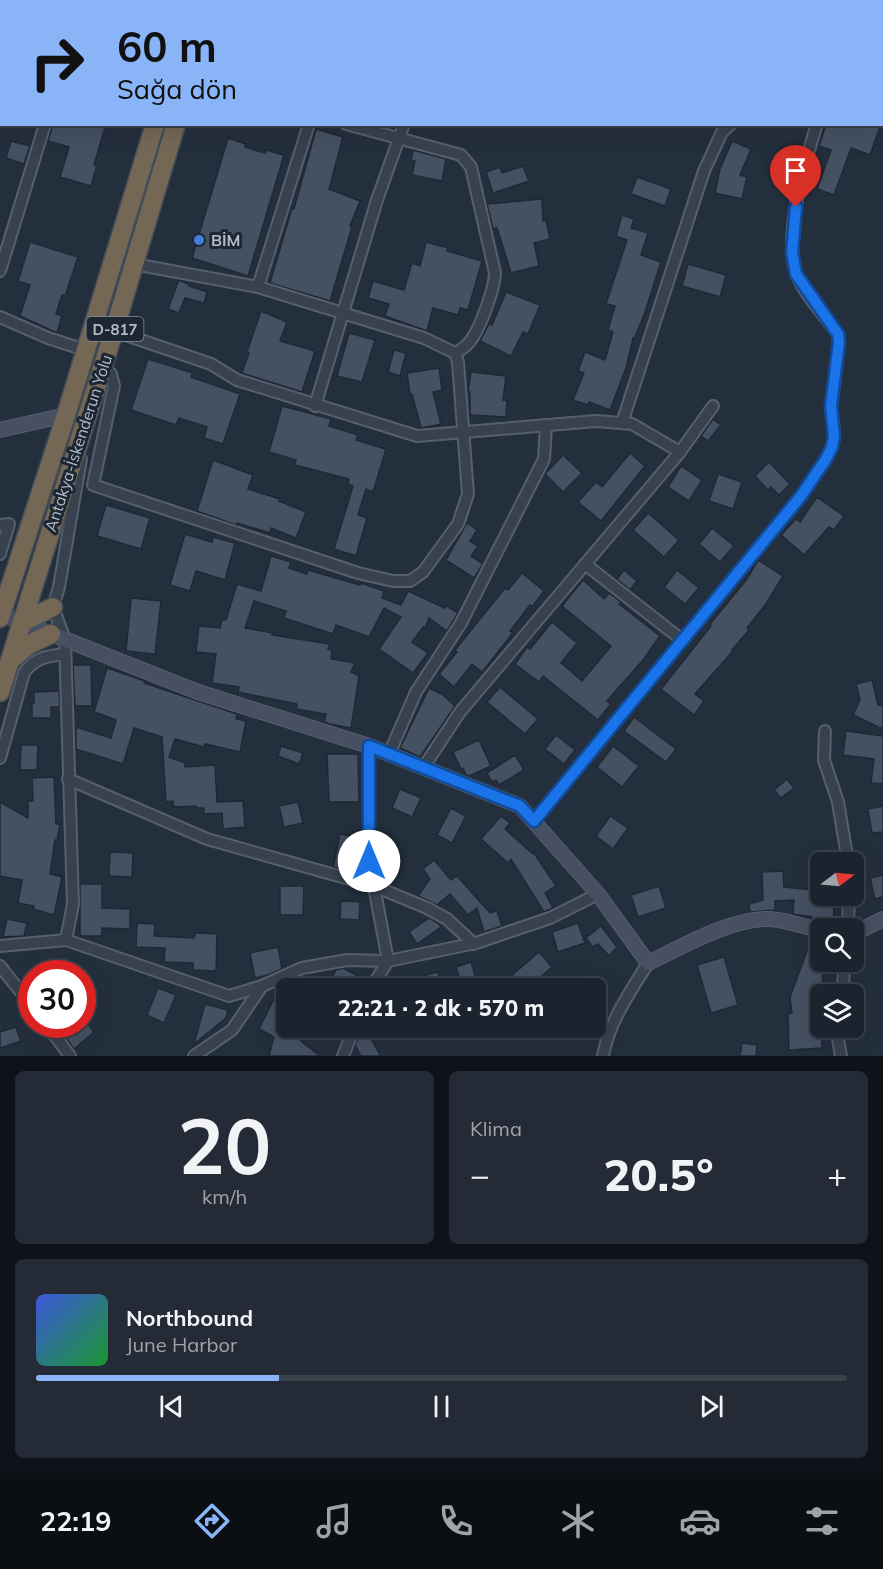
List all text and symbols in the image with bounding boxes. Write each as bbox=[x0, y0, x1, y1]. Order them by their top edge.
text: 60 m bbox=[117, 20, 217, 73]
icon: right bbox=[18, 24, 96, 102]
text: Sağa dön bbox=[117, 72, 237, 106]
pin bbox=[770, 145, 821, 207]
icon: arrive bbox=[779, 154, 812, 187]
place label: BİM bbox=[211, 230, 241, 250]
marker: BİM bbox=[192, 233, 206, 247]
road number: D-817 bbox=[86, 317, 144, 341]
street label: Antakya-İskenderun Yolu bbox=[40, 352, 116, 534]
position arrow bbox=[337, 829, 401, 893]
north arrow bbox=[810, 852, 864, 906]
map controls bbox=[810, 852, 864, 1038]
button: search bbox=[810, 918, 864, 972]
speed limit sign: 30 bbox=[18, 960, 96, 1038]
button: layers bbox=[810, 984, 864, 1038]
text: 22:21 · 2 dk · 570 m bbox=[338, 994, 544, 1022]
text: 20 bbox=[178, 1096, 271, 1194]
text: Klima bbox=[470, 1116, 522, 1141]
text: 20.5° bbox=[604, 1146, 713, 1202]
text: − bbox=[470, 1154, 490, 1195]
text: + bbox=[827, 1154, 847, 1195]
text: km/h bbox=[202, 1184, 247, 1209]
text: Northbound bbox=[126, 1304, 253, 1332]
text: June Harbor bbox=[126, 1332, 237, 1357]
icon: previous bbox=[155, 1390, 188, 1423]
icon: pause bbox=[425, 1390, 458, 1423]
icon: next bbox=[695, 1390, 728, 1423]
icon: directions bbox=[191, 1500, 233, 1542]
icon: music bbox=[313, 1500, 355, 1542]
icon: phone bbox=[435, 1500, 477, 1542]
icon: climate bbox=[557, 1500, 599, 1542]
icon: car bbox=[679, 1500, 721, 1542]
icon: filters bbox=[801, 1500, 843, 1542]
text: 22:19 bbox=[40, 1504, 111, 1538]

